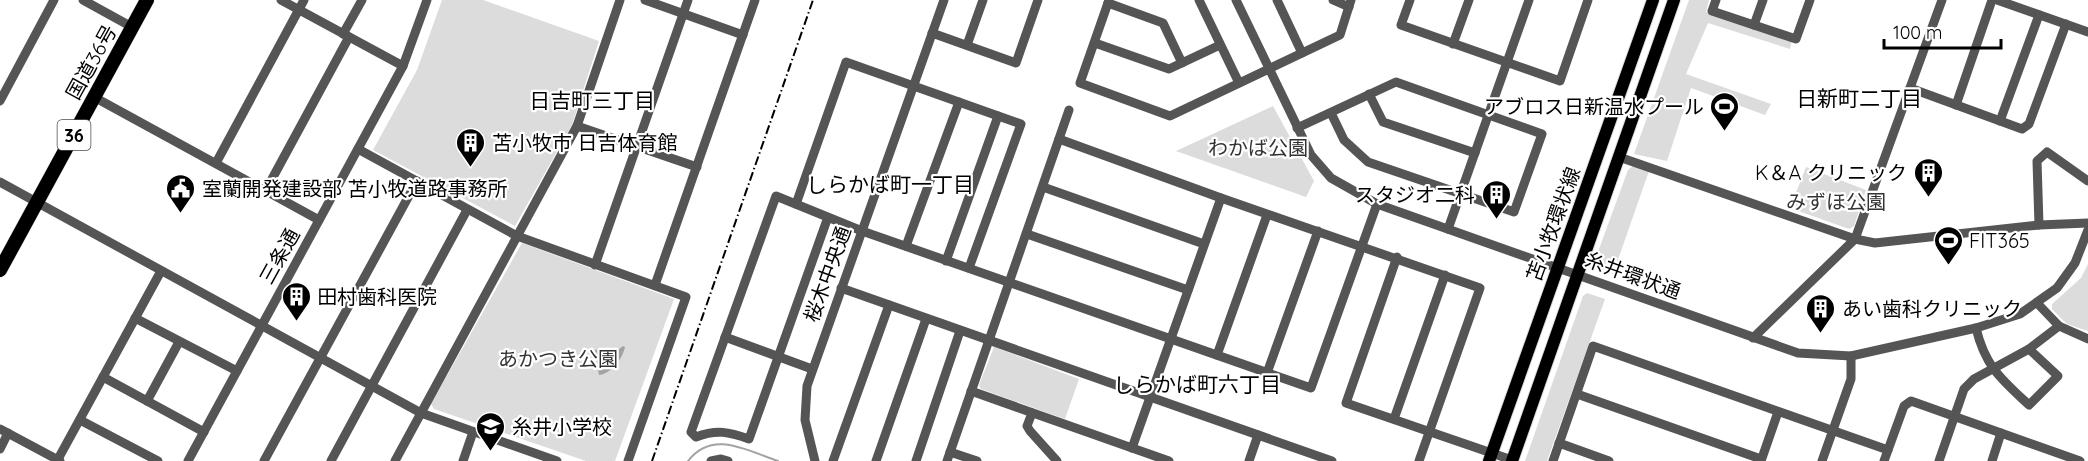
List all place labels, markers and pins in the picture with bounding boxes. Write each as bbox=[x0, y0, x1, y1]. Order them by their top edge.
sports icon: アブロス日新温水プール bbox=[1709, 90, 1741, 132]
place label: アブロス日新温水プール bbox=[1484, 94, 1704, 119]
building icon: 苫小牧市 日吉体育館 bbox=[455, 126, 487, 168]
place label: 苫小牧市 日吉体育館 bbox=[492, 130, 677, 155]
building icon: K＆A クリニック bbox=[1912, 156, 1944, 198]
place label: K＆A クリニック bbox=[1755, 160, 1907, 185]
public building icon: 室蘭開発建設部 苫小牧道路事務所 bbox=[165, 172, 197, 214]
place label: 室蘭開発建設部 苫小牧道路事務所 bbox=[202, 176, 507, 201]
building icon: スタジオ二科 bbox=[1480, 178, 1512, 220]
place label: スタジオ二科 bbox=[1355, 182, 1475, 207]
sports icon: FIT365 bbox=[1932, 224, 1964, 266]
place label: FIT365 bbox=[1969, 228, 2030, 253]
building icon: 田村歯科医院 bbox=[280, 280, 312, 322]
place label: 田村歯科医院 bbox=[317, 284, 437, 309]
building icon: あい歯科クリニック bbox=[1805, 292, 1837, 334]
place label: あい歯科クリニック bbox=[1842, 296, 2022, 321]
school or university icon: 糸井小学校 bbox=[475, 410, 507, 452]
place label: 糸井小学校 bbox=[512, 414, 612, 439]

